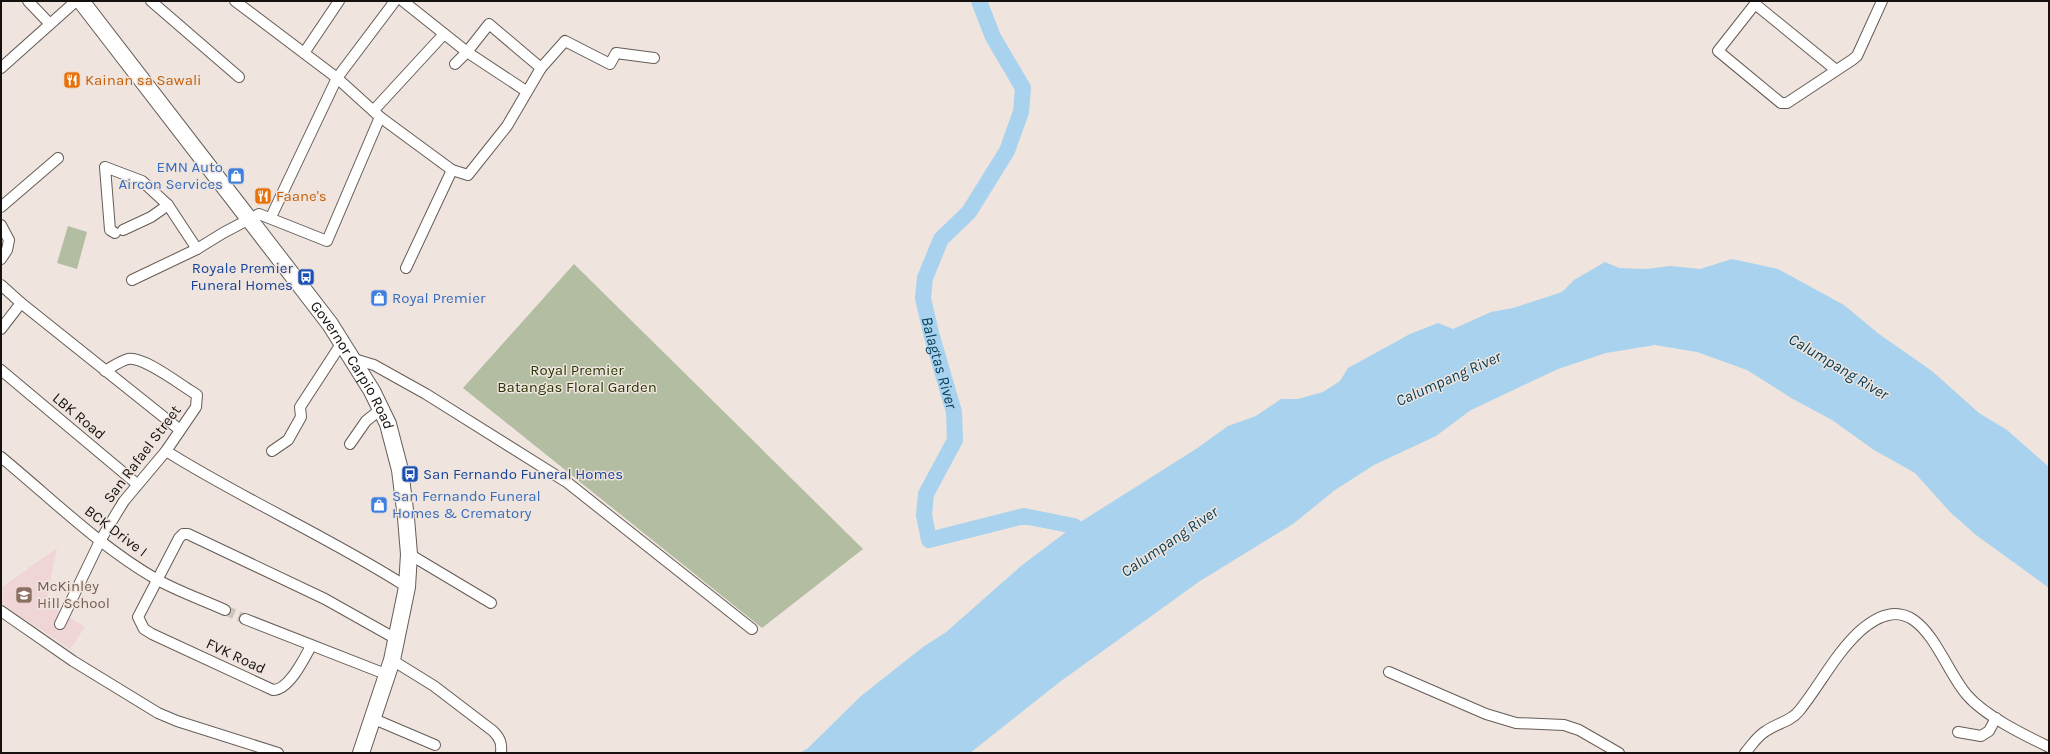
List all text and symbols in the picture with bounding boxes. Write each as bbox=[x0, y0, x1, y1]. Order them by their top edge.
restaurant icon: Kainan sa Sawali bbox=[62, 70, 82, 90]
place label: Kainan sa Sawali bbox=[85, 71, 202, 89]
place label: EMN Auto Aircon Services bbox=[118, 158, 223, 193]
shop icon: EMN Auto Aircon Services bbox=[226, 166, 246, 186]
restaurant icon: Faane's bbox=[253, 186, 273, 206]
place label: Faane's bbox=[276, 187, 327, 205]
place label: Royale Premier Funeral Homes bbox=[190, 259, 294, 294]
bus stop icon: Royale Premier Funeral Homes bbox=[296, 267, 316, 287]
shop icon: Royal Premier bbox=[369, 288, 389, 308]
place label: Royal Premier bbox=[392, 289, 486, 307]
street label: Governor Carpio Road bbox=[307, 298, 398, 431]
water label: Balagtas River bbox=[918, 315, 962, 411]
water label: Calumpang River bbox=[1785, 329, 1893, 404]
water label: Calumpang River bbox=[1393, 347, 1504, 410]
park label: Royal Premier Batangas Floral Garden bbox=[497, 361, 657, 396]
street label: LBK Road bbox=[49, 389, 109, 443]
street label: San Rafael Street bbox=[99, 401, 185, 506]
bus stop icon: San Fernando Funeral Homes bbox=[400, 464, 420, 484]
place label: San Fernando Funeral Homes bbox=[423, 465, 623, 483]
place label: San Fernando Funeral Homes & Crematory bbox=[392, 487, 541, 522]
shop icon: San Fernando Funeral Homes & Crematory bbox=[369, 495, 389, 515]
street label: BCK Drive I bbox=[81, 502, 151, 560]
water label: Calumpang River bbox=[1117, 502, 1222, 581]
place label: McKinley Hill School bbox=[37, 577, 110, 612]
school or university icon: McKinley Hill School bbox=[14, 585, 34, 605]
street label: FVK Road bbox=[203, 634, 269, 678]

